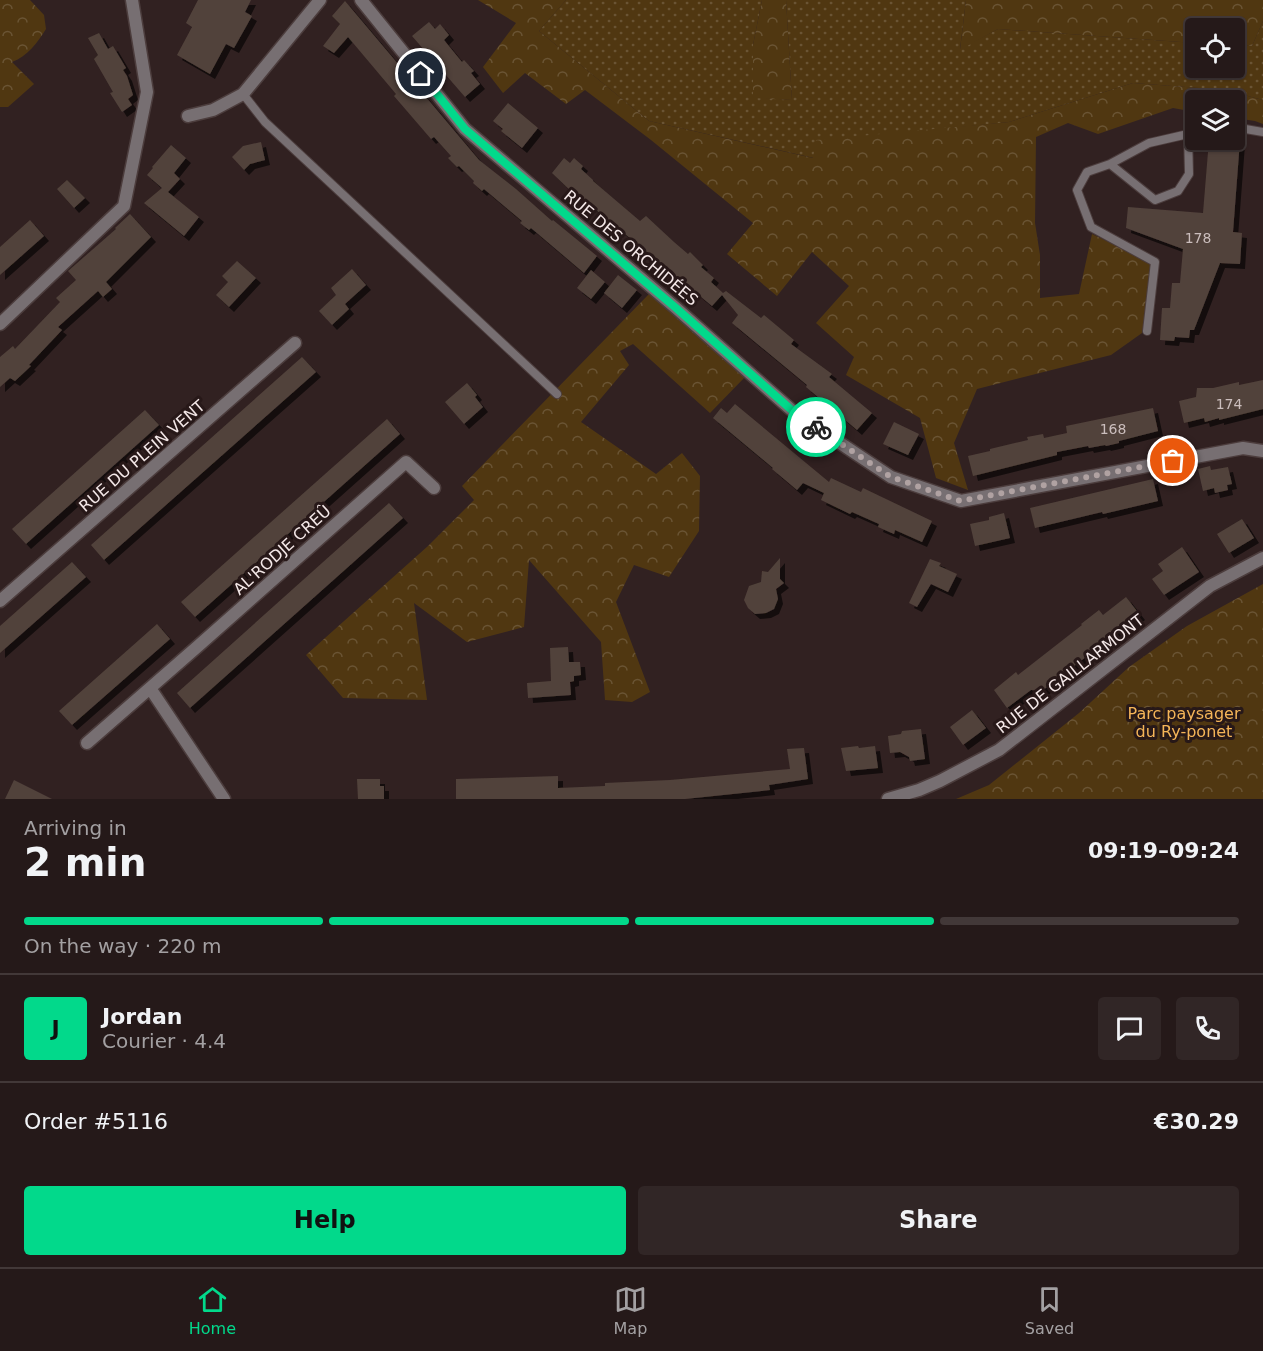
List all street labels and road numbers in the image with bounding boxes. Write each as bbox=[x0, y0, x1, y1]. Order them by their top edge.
street label: RUE DES ORCHIDÉES bbox=[560, 186, 702, 310]
street label: RUE DU PLEIN VENT bbox=[75, 396, 209, 516]
street label: AL'RODJE CREÛ bbox=[229, 501, 335, 599]
street label: RUE DE GAILLARMONT bbox=[992, 610, 1148, 738]

